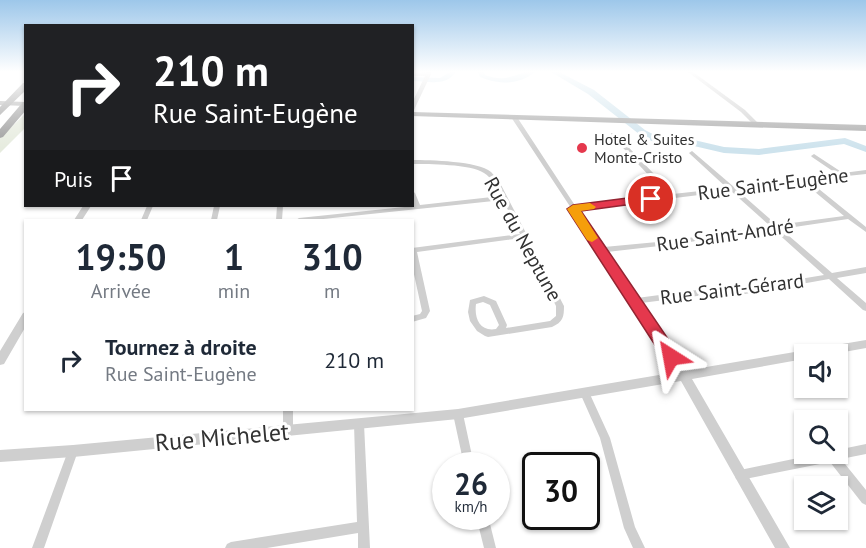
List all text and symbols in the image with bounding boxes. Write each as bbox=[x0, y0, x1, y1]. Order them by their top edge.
text: 210 m bbox=[153, 43, 269, 98]
icon: right bbox=[54, 48, 132, 126]
text: Rue Saint-Eugène bbox=[153, 96, 358, 130]
place label: Hotel & Suites Monte-Cristo bbox=[594, 129, 695, 167]
marker: Hotel & Suites Monte-Cristo bbox=[575, 141, 589, 155]
icon: arrive bbox=[105, 162, 138, 195]
street label: Rue Saint-Eugène bbox=[696, 162, 850, 206]
text: Puis bbox=[54, 165, 93, 193]
street label: Rue du Neptune bbox=[478, 172, 568, 306]
pin bbox=[625, 173, 676, 224]
icon: arrive bbox=[634, 182, 667, 215]
street label: Rue Saint-André bbox=[655, 212, 795, 258]
text: 19:50 bbox=[75, 233, 167, 280]
text: 1 bbox=[224, 233, 244, 280]
text: 310 bbox=[302, 233, 363, 280]
street label: Rue Saint-Gérard bbox=[659, 267, 805, 311]
text: Arrivée bbox=[91, 278, 151, 304]
text: min bbox=[218, 278, 250, 304]
text: m bbox=[324, 278, 340, 304]
position arrow bbox=[639, 325, 703, 389]
text: Tournez à droite bbox=[105, 333, 257, 361]
icon: right bbox=[54, 344, 87, 377]
map controls bbox=[794, 344, 848, 530]
button: sound bbox=[794, 344, 848, 398]
text: 210 m bbox=[324, 346, 384, 374]
text: Rue Saint-Eugène bbox=[105, 361, 257, 387]
button: search bbox=[794, 410, 848, 464]
street label: Rue Michelet bbox=[154, 416, 290, 458]
speed limit sign: 30 bbox=[522, 452, 600, 530]
text: 26 bbox=[454, 464, 488, 503]
button: layers bbox=[794, 476, 848, 530]
text: km/h bbox=[455, 497, 487, 516]

